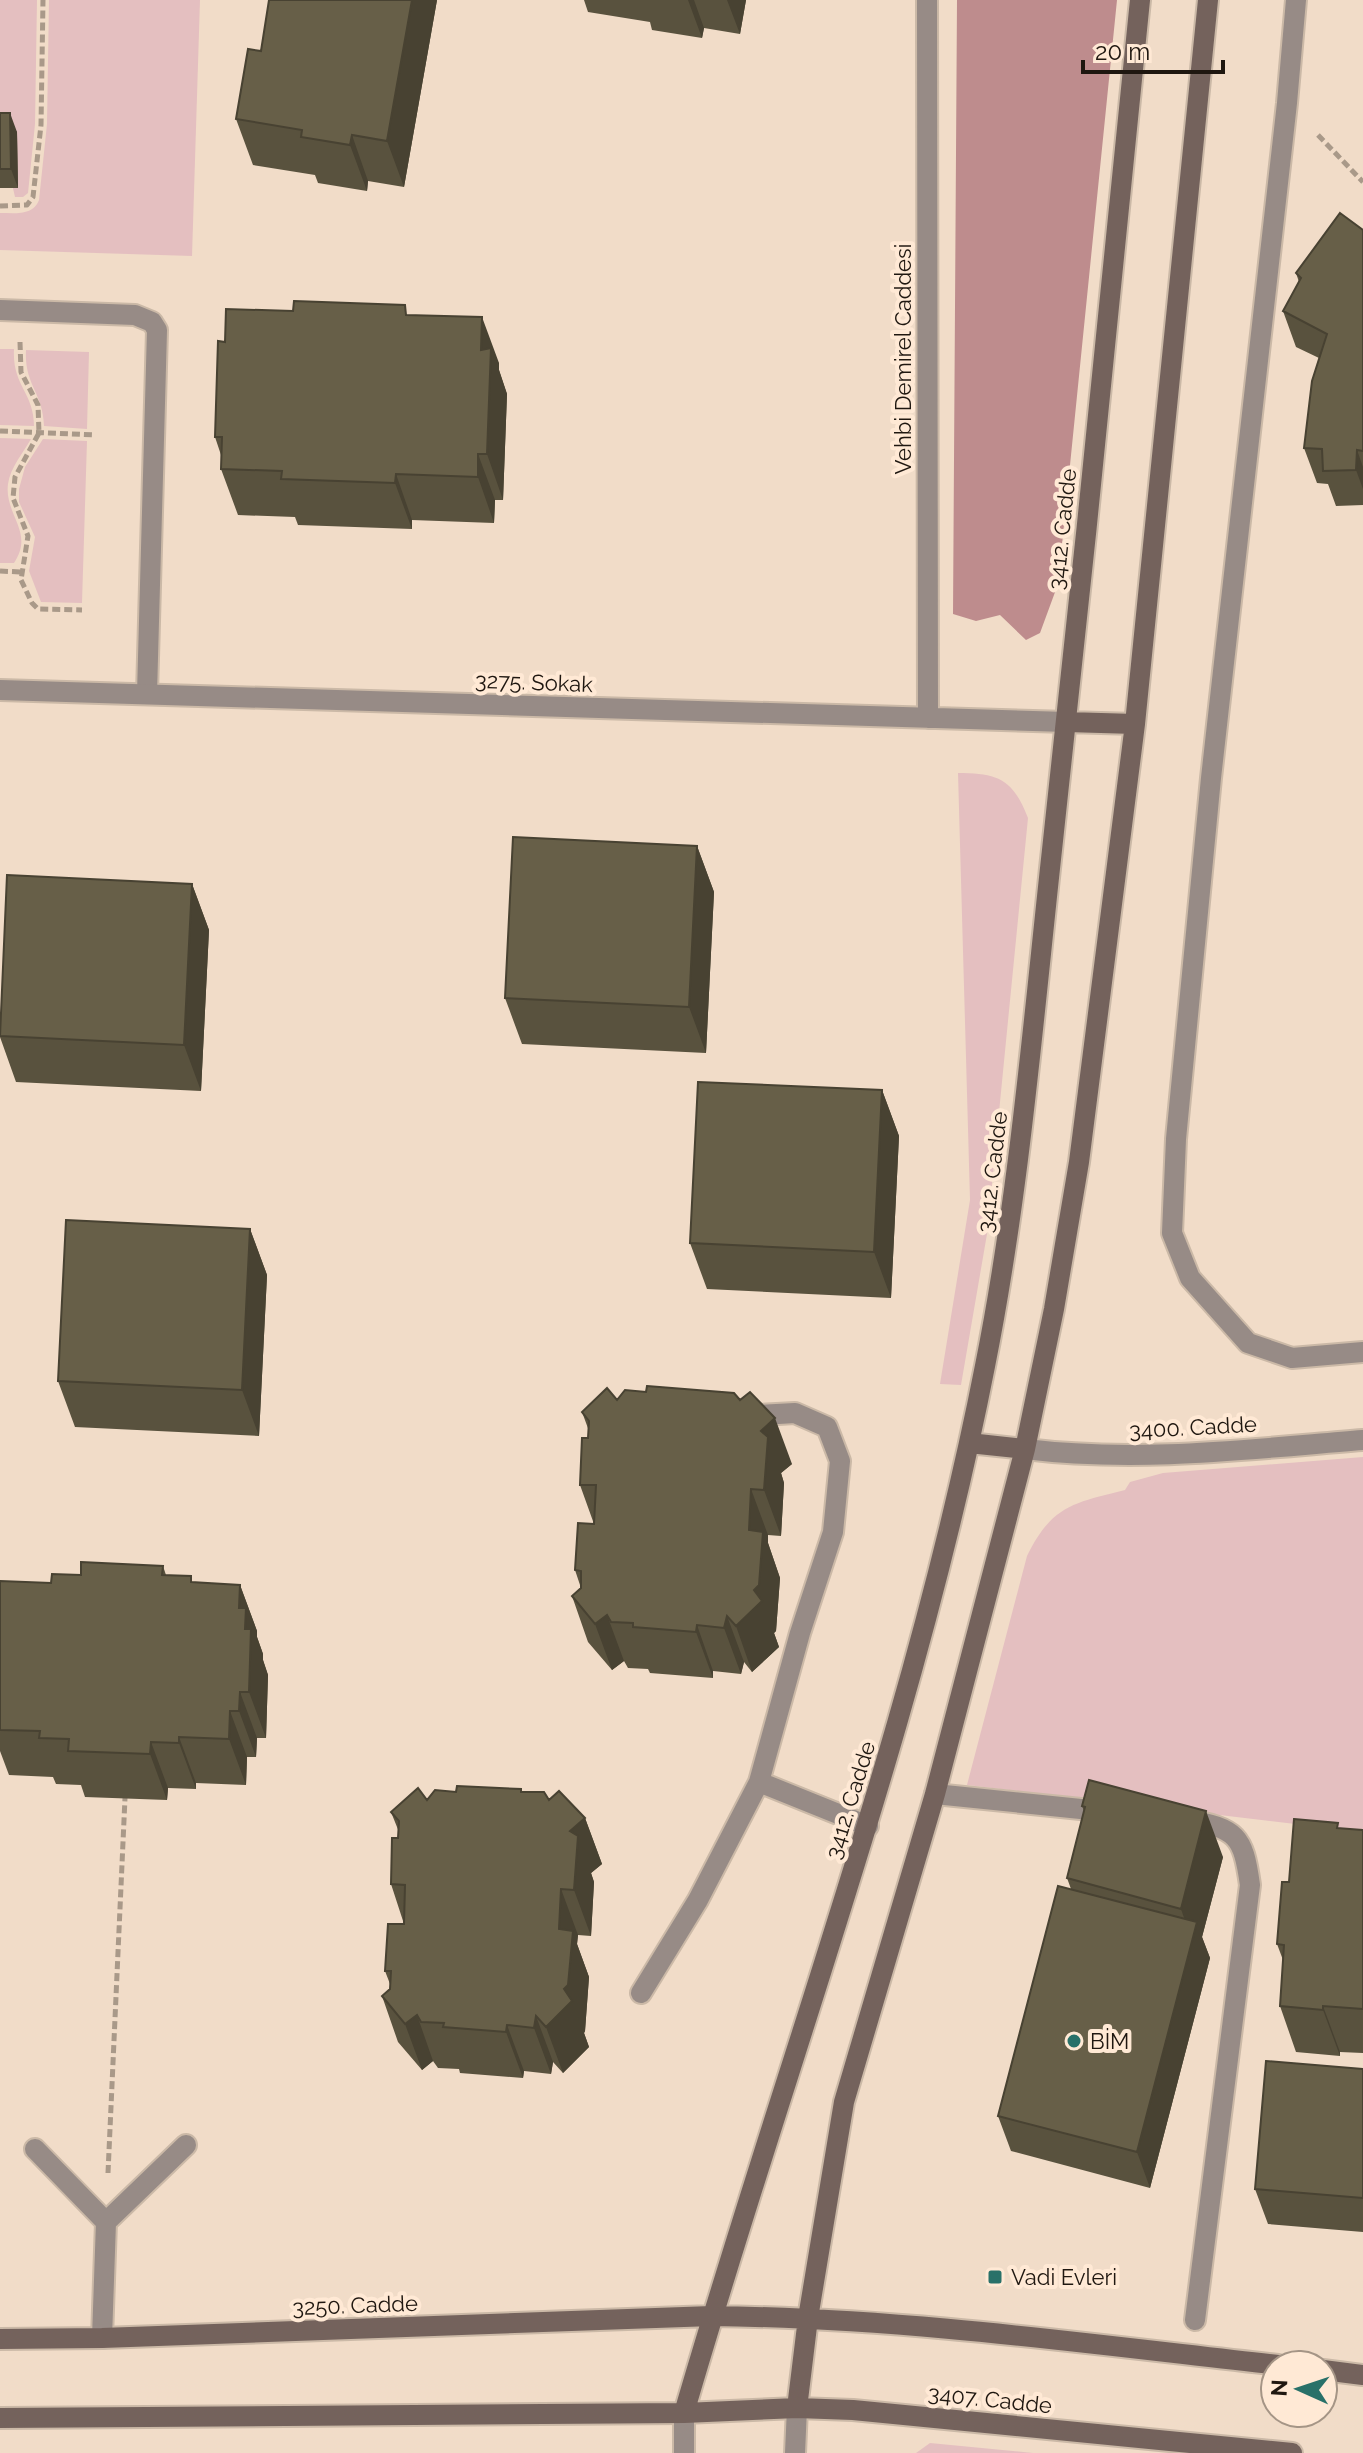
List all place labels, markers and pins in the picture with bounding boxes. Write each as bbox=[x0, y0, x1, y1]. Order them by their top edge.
place label: BİM bbox=[1090, 2028, 1129, 2054]
marker: BİM bbox=[1065, 2032, 1083, 2050]
place label: Vadi Evleri bbox=[1011, 2264, 1117, 2290]
marker: Vadi Evleri bbox=[986, 2268, 1004, 2286]

